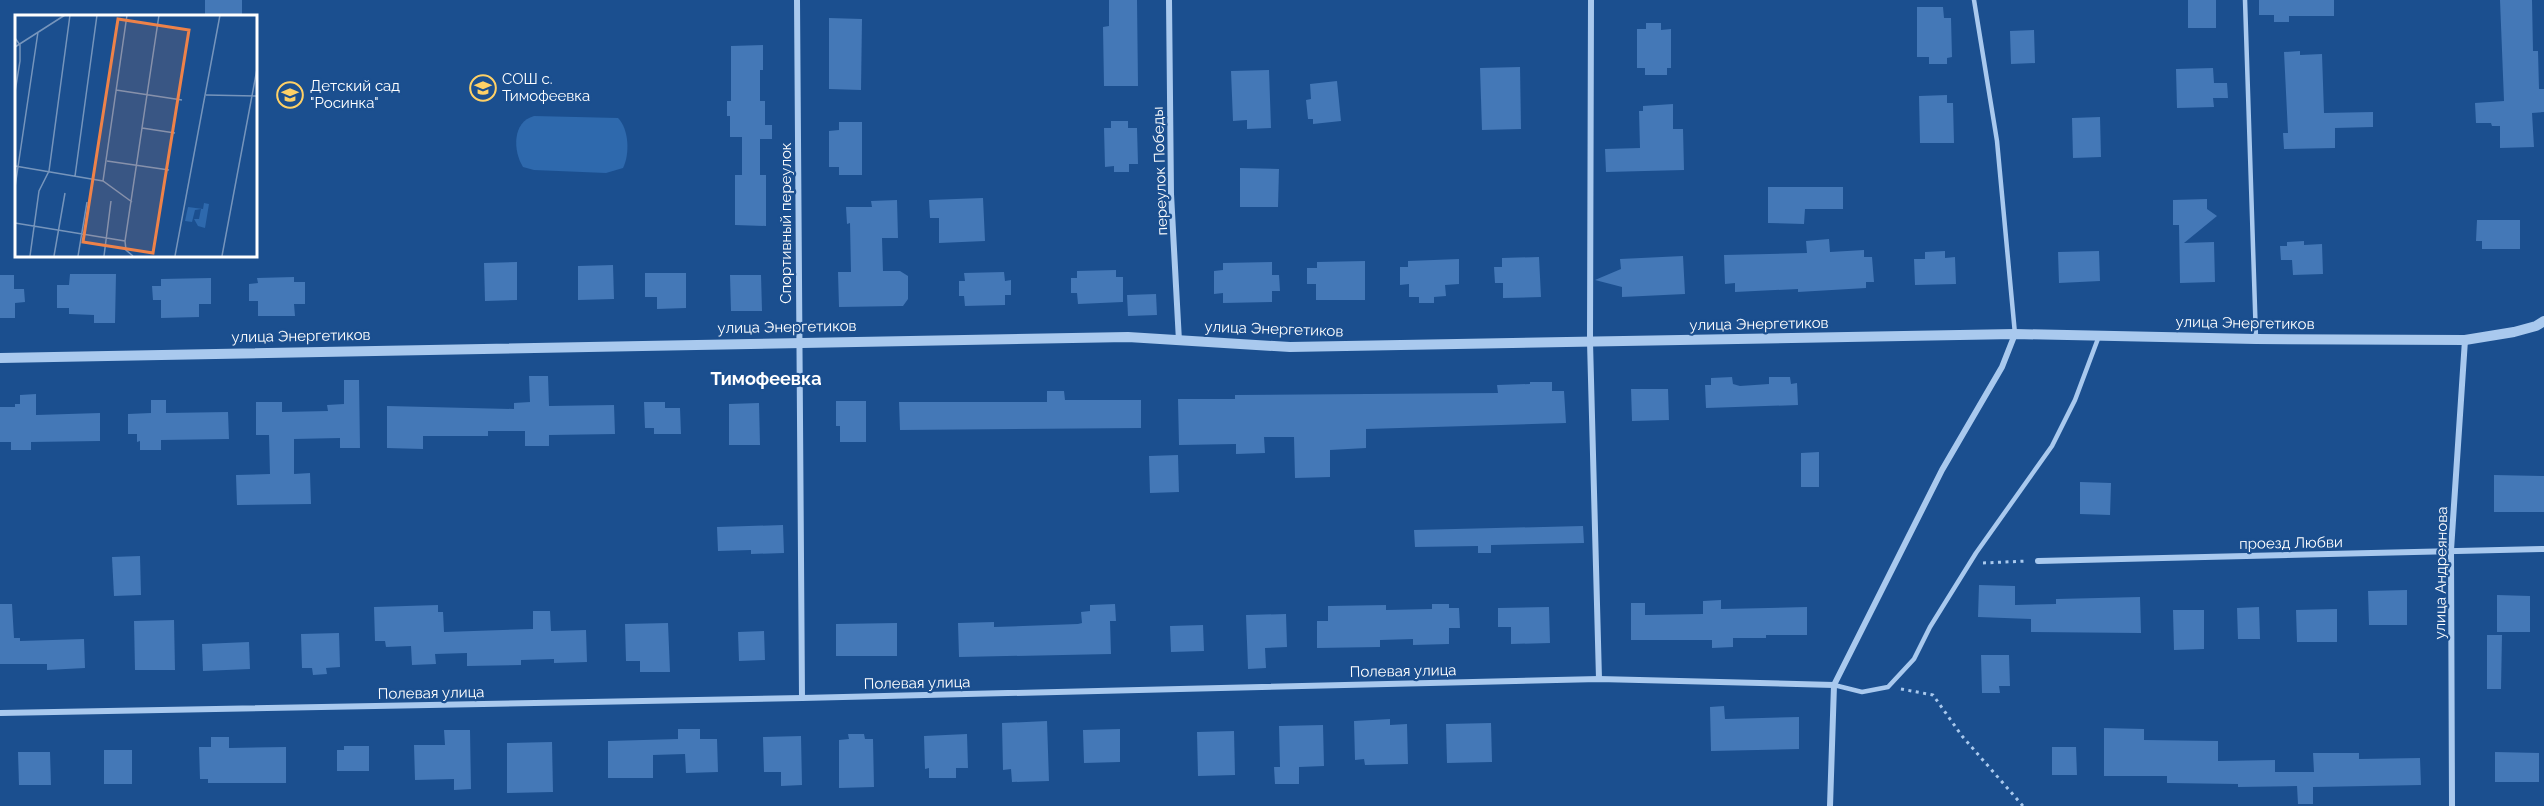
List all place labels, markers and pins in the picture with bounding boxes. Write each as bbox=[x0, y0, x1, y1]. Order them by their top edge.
place label: СОШ с. Тимофеевка bbox=[502, 70, 590, 105]
school or university icon: СОШ с. Тимофеевка bbox=[468, 73, 498, 103]
place label: Детский сад "Росинка" bbox=[310, 77, 400, 112]
school or university icon: Детский сад "Росинка" bbox=[275, 80, 305, 110]

